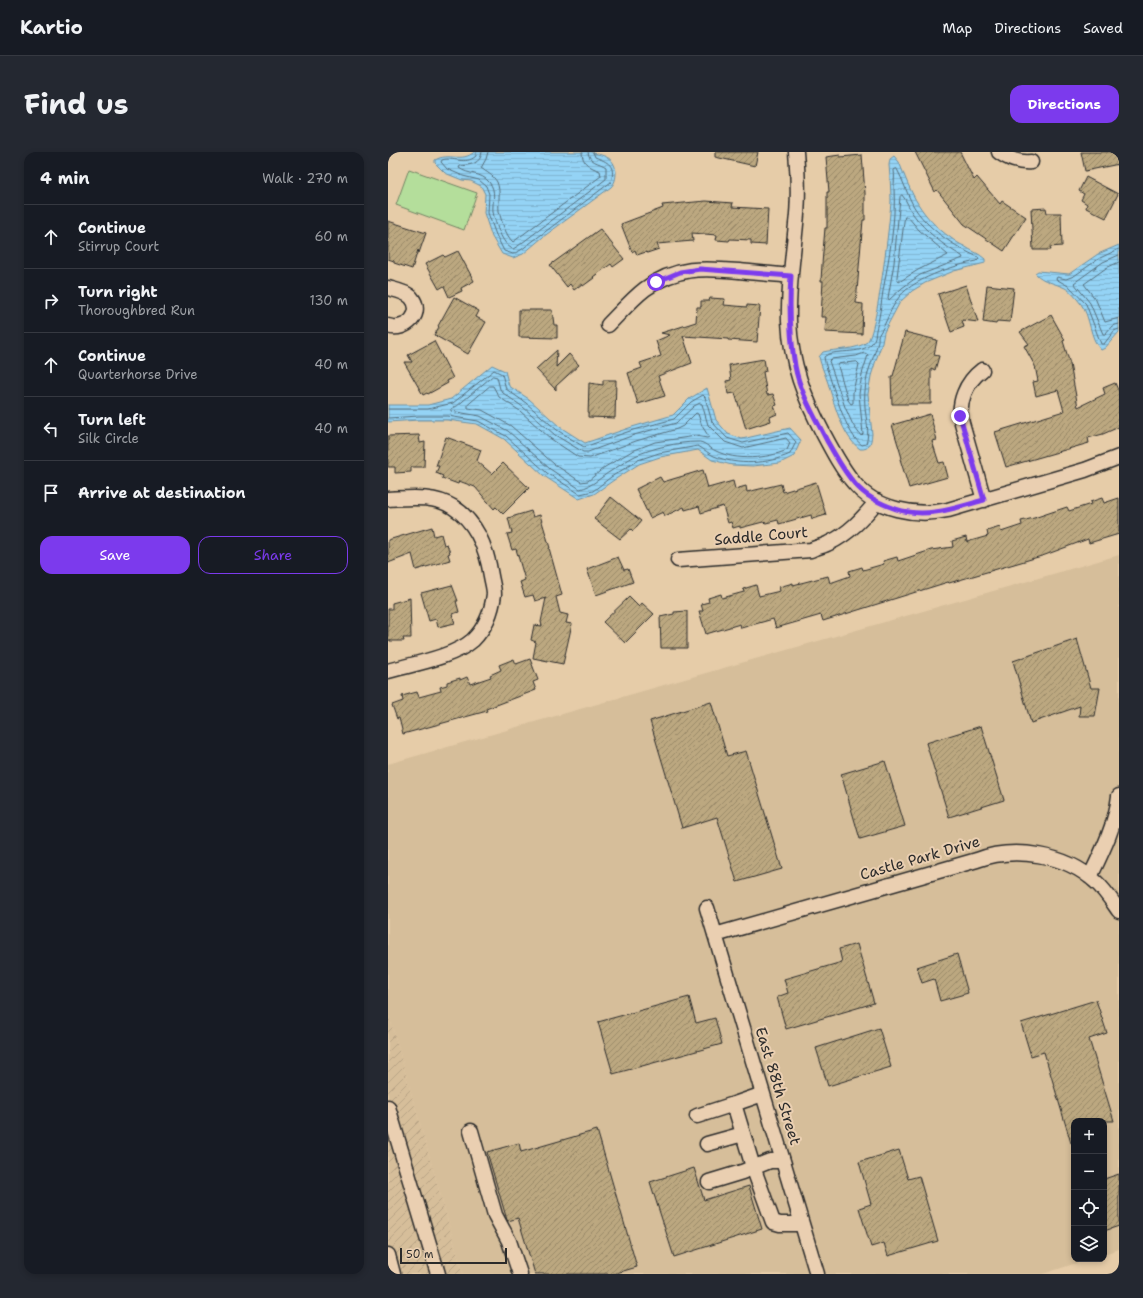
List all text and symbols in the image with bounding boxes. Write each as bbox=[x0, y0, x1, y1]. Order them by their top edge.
text: Kartio bbox=[20, 15, 83, 40]
text: Map bbox=[943, 19, 973, 37]
text: Directions bbox=[995, 19, 1061, 37]
text: Saved bbox=[1083, 19, 1123, 37]
text: Find us bbox=[24, 85, 129, 123]
button: Directions bbox=[1010, 85, 1119, 123]
text: 4 min bbox=[40, 167, 90, 189]
text: Walk · 270 m bbox=[262, 170, 348, 187]
text: Continue bbox=[78, 218, 146, 238]
icon: ahead bbox=[40, 226, 62, 248]
text: 60 m bbox=[315, 228, 348, 245]
text: Stirrup Court bbox=[78, 238, 159, 255]
route start bbox=[647, 273, 665, 291]
text: Turn right bbox=[78, 282, 158, 302]
icon: right bbox=[40, 290, 62, 312]
text: 130 m bbox=[310, 292, 348, 309]
text: Thoroughbred Run bbox=[78, 302, 195, 319]
text: Continue bbox=[78, 346, 146, 366]
icon: ahead bbox=[40, 354, 62, 376]
text: 40 m bbox=[314, 356, 348, 373]
text: Quarterhorse Drive bbox=[78, 366, 198, 383]
route end bbox=[951, 407, 969, 425]
text: Turn left bbox=[78, 410, 146, 430]
icon: left bbox=[40, 418, 62, 440]
text: 40 m bbox=[314, 420, 348, 437]
text: Silk Circle bbox=[78, 430, 139, 447]
icon: arrive bbox=[40, 482, 62, 504]
text: Arrive at destination bbox=[78, 483, 246, 503]
street label: Saddle Court bbox=[713, 522, 809, 550]
button: Save bbox=[40, 536, 190, 574]
button: Share bbox=[198, 536, 348, 574]
street label: Castle Park Drive bbox=[858, 831, 982, 885]
street label: East 88th Street bbox=[751, 1025, 805, 1147]
map controls bbox=[1071, 1118, 1107, 1262]
button: + bbox=[1071, 1118, 1107, 1154]
button: − bbox=[1071, 1154, 1107, 1190]
button: locate bbox=[1071, 1190, 1107, 1226]
button: layers bbox=[1071, 1226, 1107, 1262]
scale bar bbox=[400, 1246, 507, 1265]
text: 50 m bbox=[406, 1247, 434, 1262]

